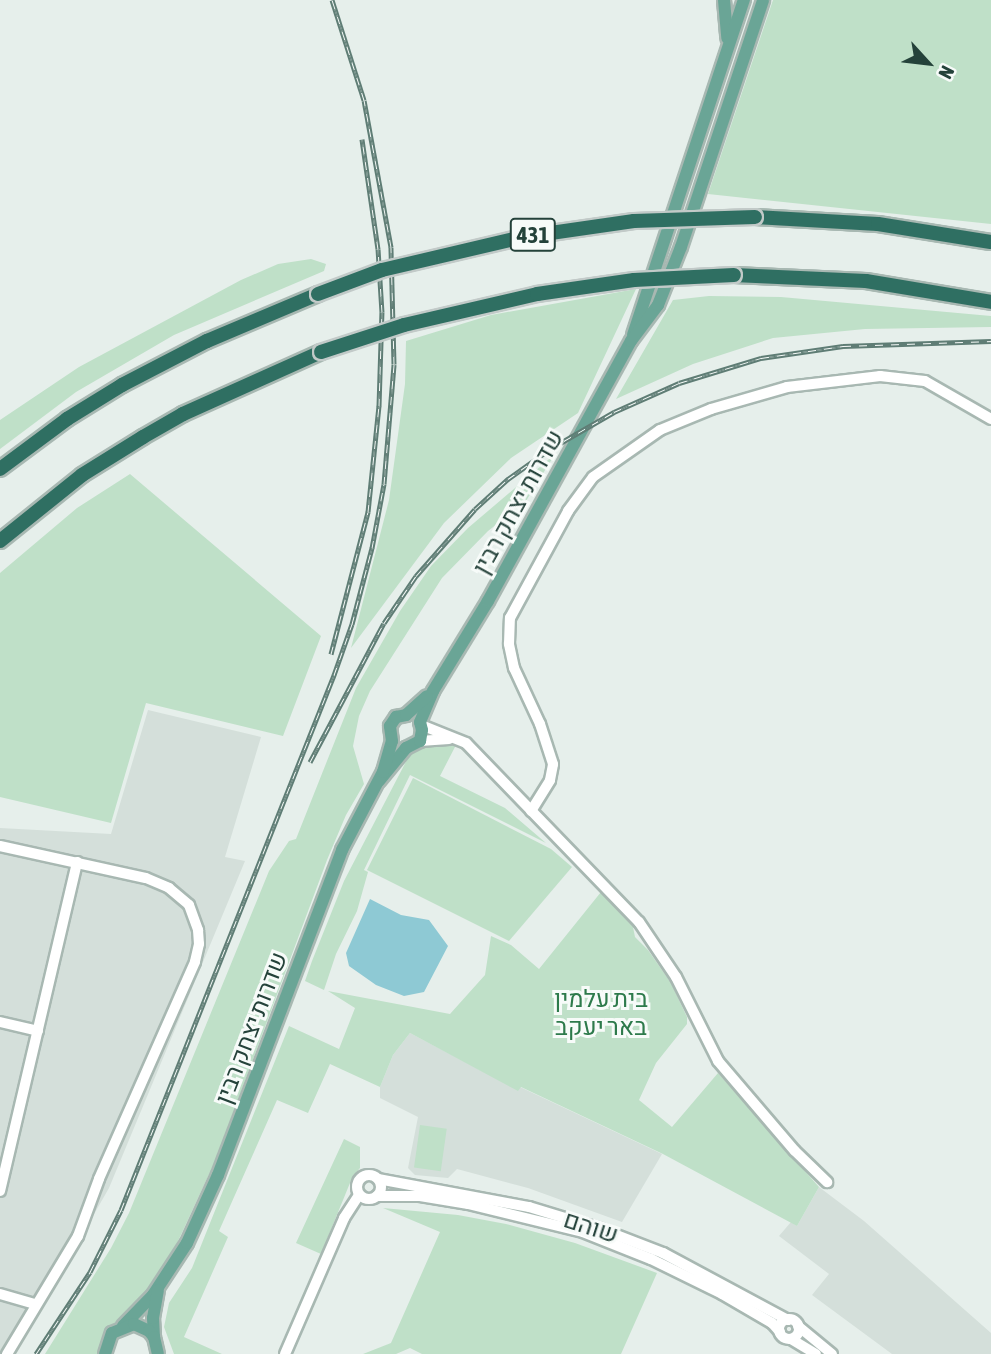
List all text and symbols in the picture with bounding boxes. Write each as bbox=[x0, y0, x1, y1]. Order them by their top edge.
north arrow bbox=[893, 28, 963, 98]
text: N bbox=[934, 63, 959, 83]
road number: 431 bbox=[508, 216, 558, 254]
street label: שדרות יצחק רבין bbox=[467, 425, 569, 579]
street label: שדרות יצחק רבין bbox=[209, 948, 293, 1108]
park label: בית עלמין באר יעקב bbox=[554, 985, 648, 1041]
street label: שוהם bbox=[560, 1205, 622, 1249]

